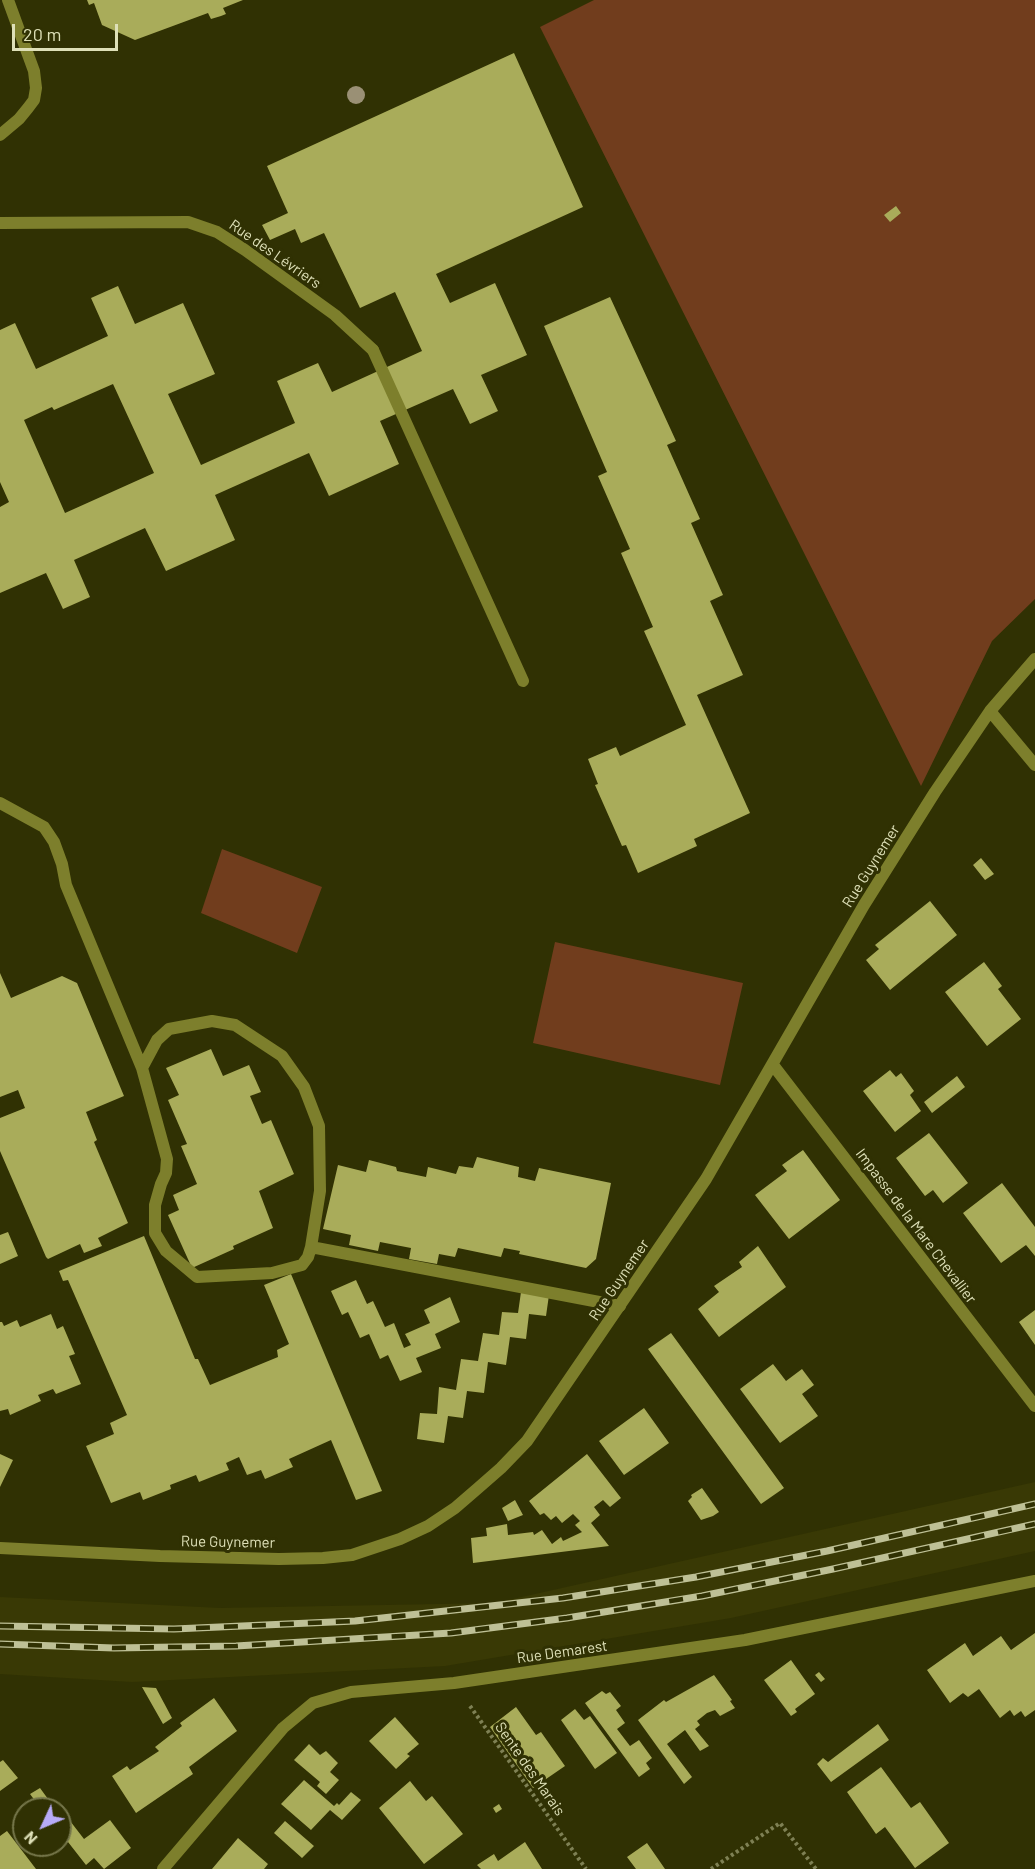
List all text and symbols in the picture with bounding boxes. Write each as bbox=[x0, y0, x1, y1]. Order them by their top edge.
scale bar bbox=[15, 12, 122, 50]
text: 20 m bbox=[23, 23, 61, 45]
street label: Rue des Lévriers bbox=[226, 216, 324, 292]
street label: Rue Guynemer bbox=[838, 821, 904, 911]
street label: Impasse de la Mare Chevallier bbox=[852, 1145, 980, 1307]
street label: Rue Guynemer bbox=[585, 1236, 653, 1324]
street label: Rue Guynemer bbox=[181, 1532, 275, 1552]
street label: Rue Demarest bbox=[515, 1637, 609, 1667]
street label: Sente des Marais bbox=[491, 1719, 569, 1819]
north arrow bbox=[12, 1797, 72, 1857]
text: N bbox=[20, 1828, 41, 1849]

